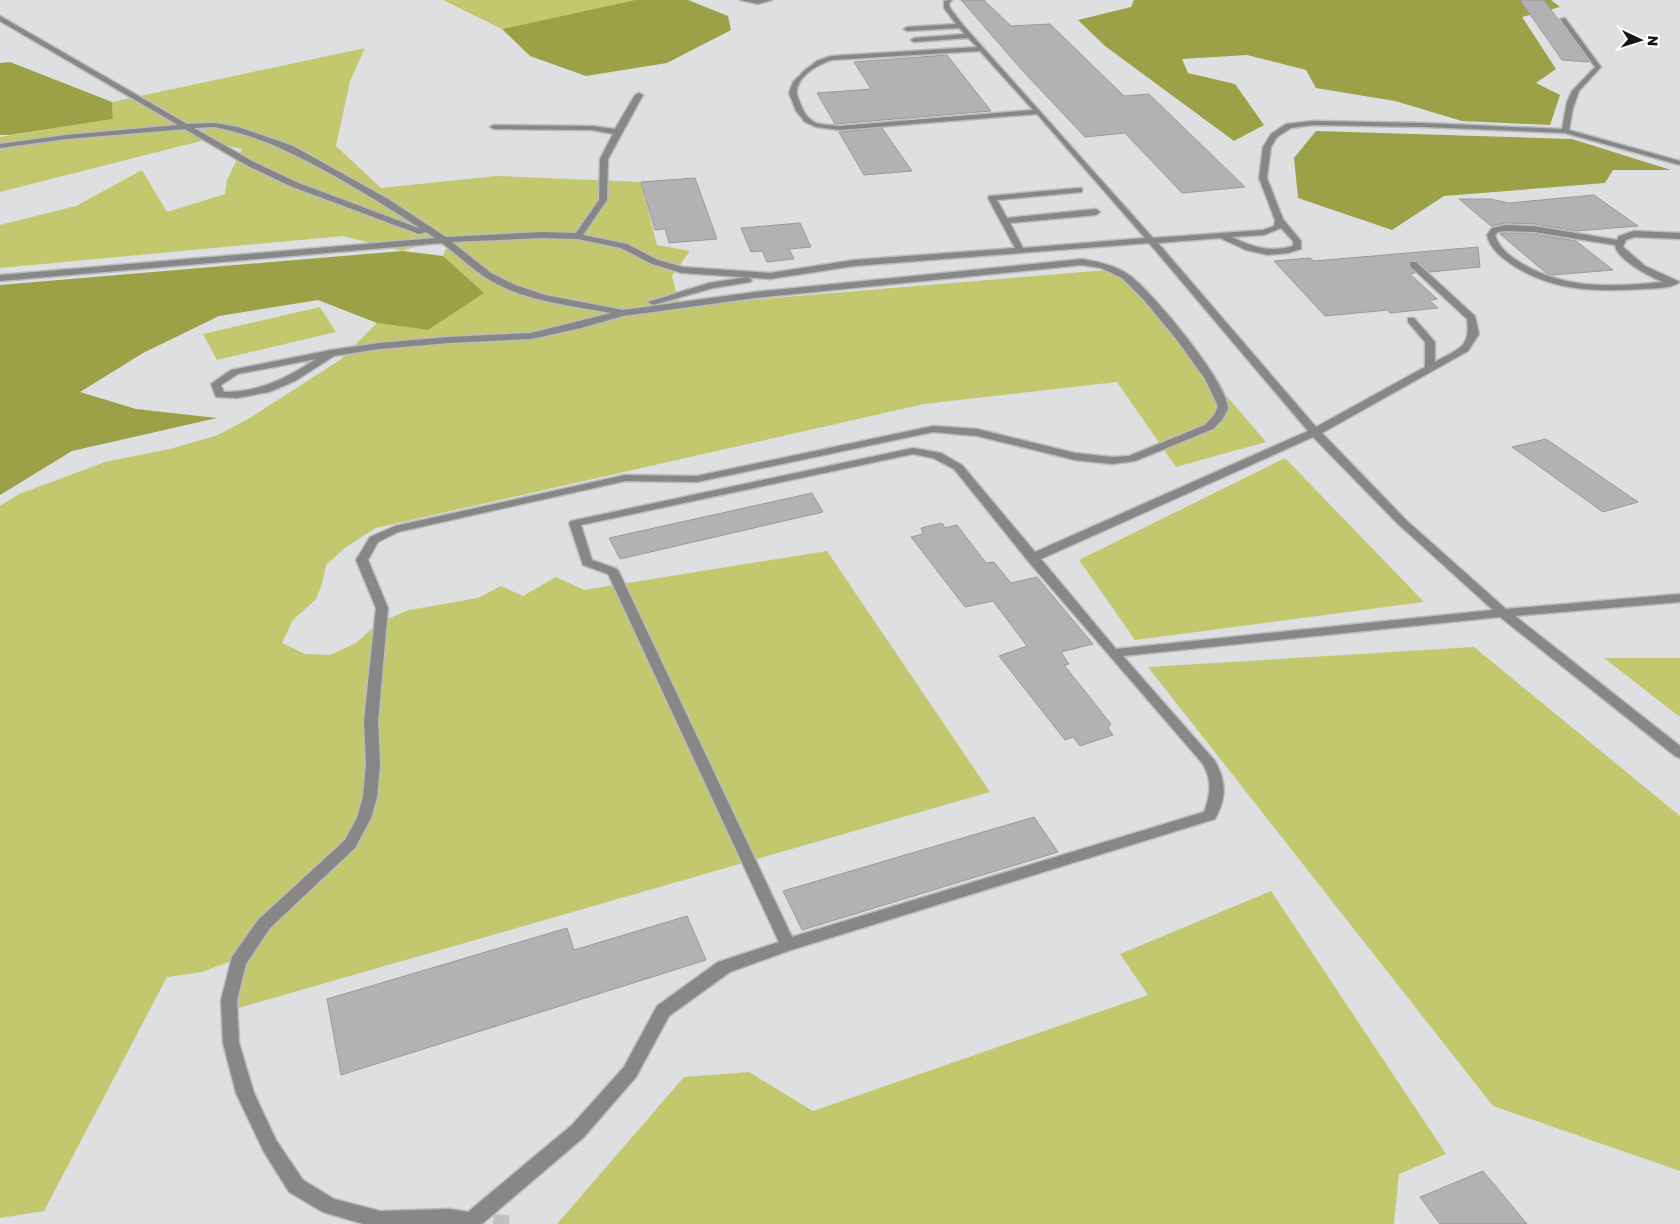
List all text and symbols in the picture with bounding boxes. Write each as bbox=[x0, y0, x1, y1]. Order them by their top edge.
north arrow bbox=[1615, 15, 1665, 65]
text: N bbox=[1645, 35, 1662, 47]

